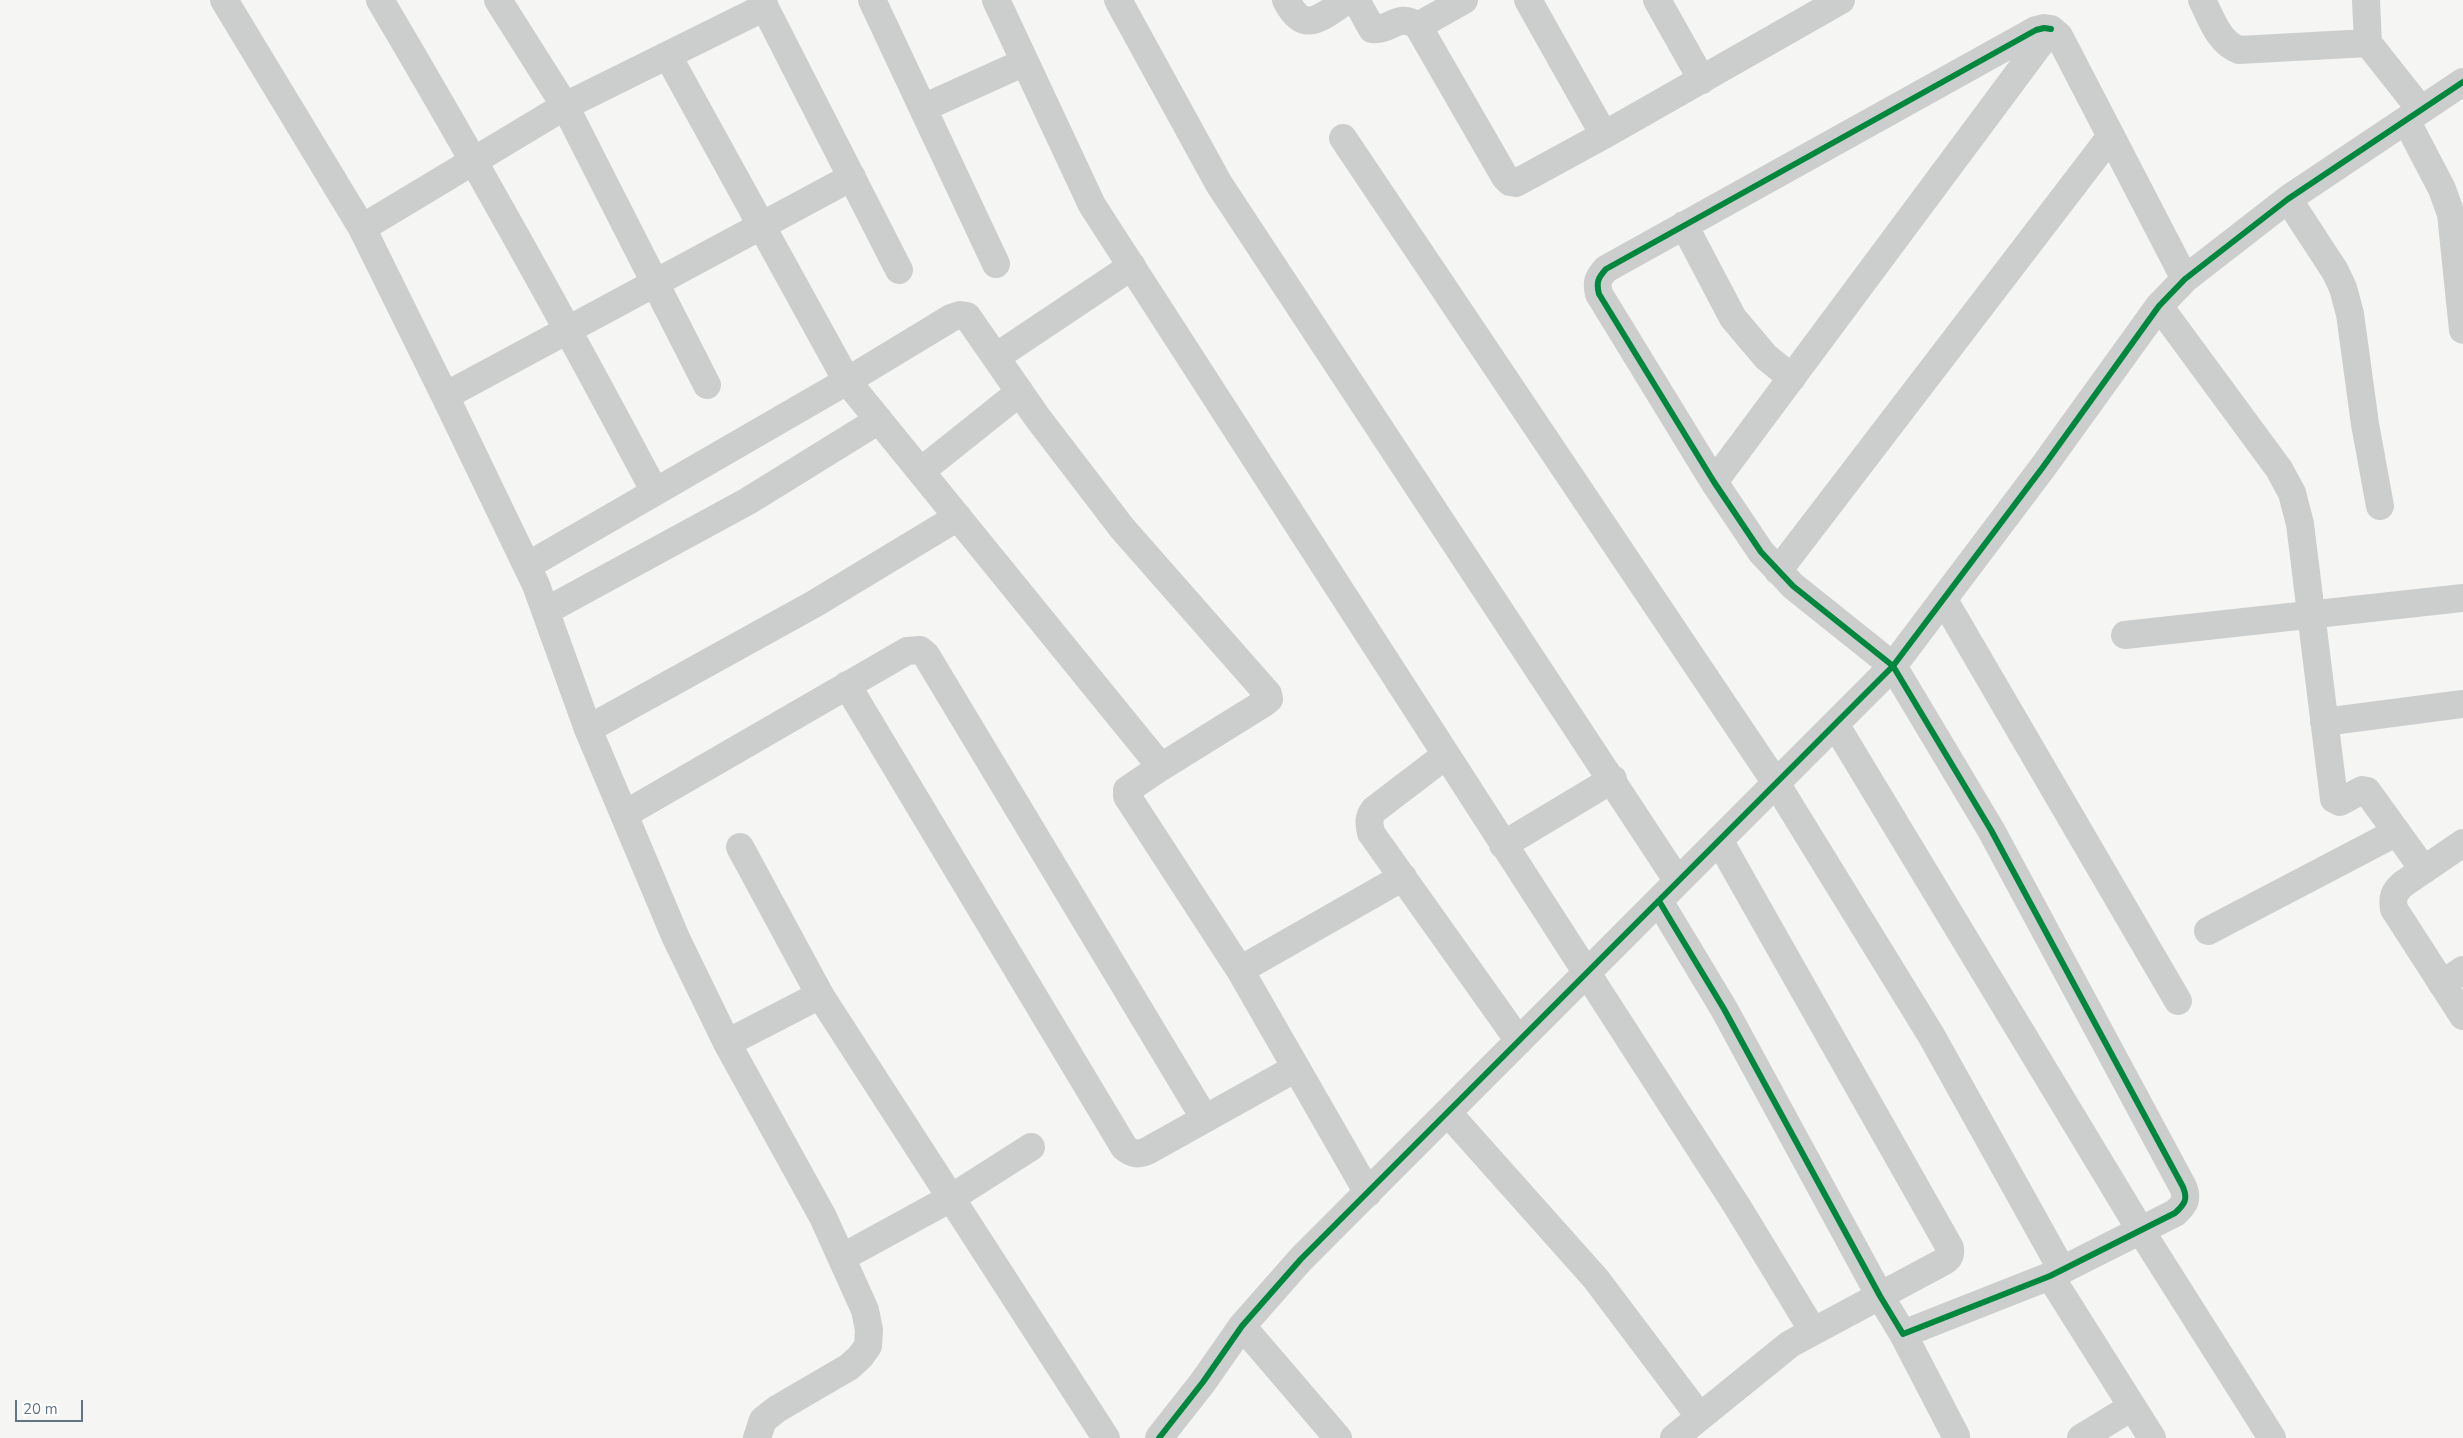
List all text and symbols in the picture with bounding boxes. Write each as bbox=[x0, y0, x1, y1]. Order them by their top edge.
scale bar bbox=[18, 1390, 85, 1422]
text: 20 m bbox=[23, 1399, 58, 1419]

